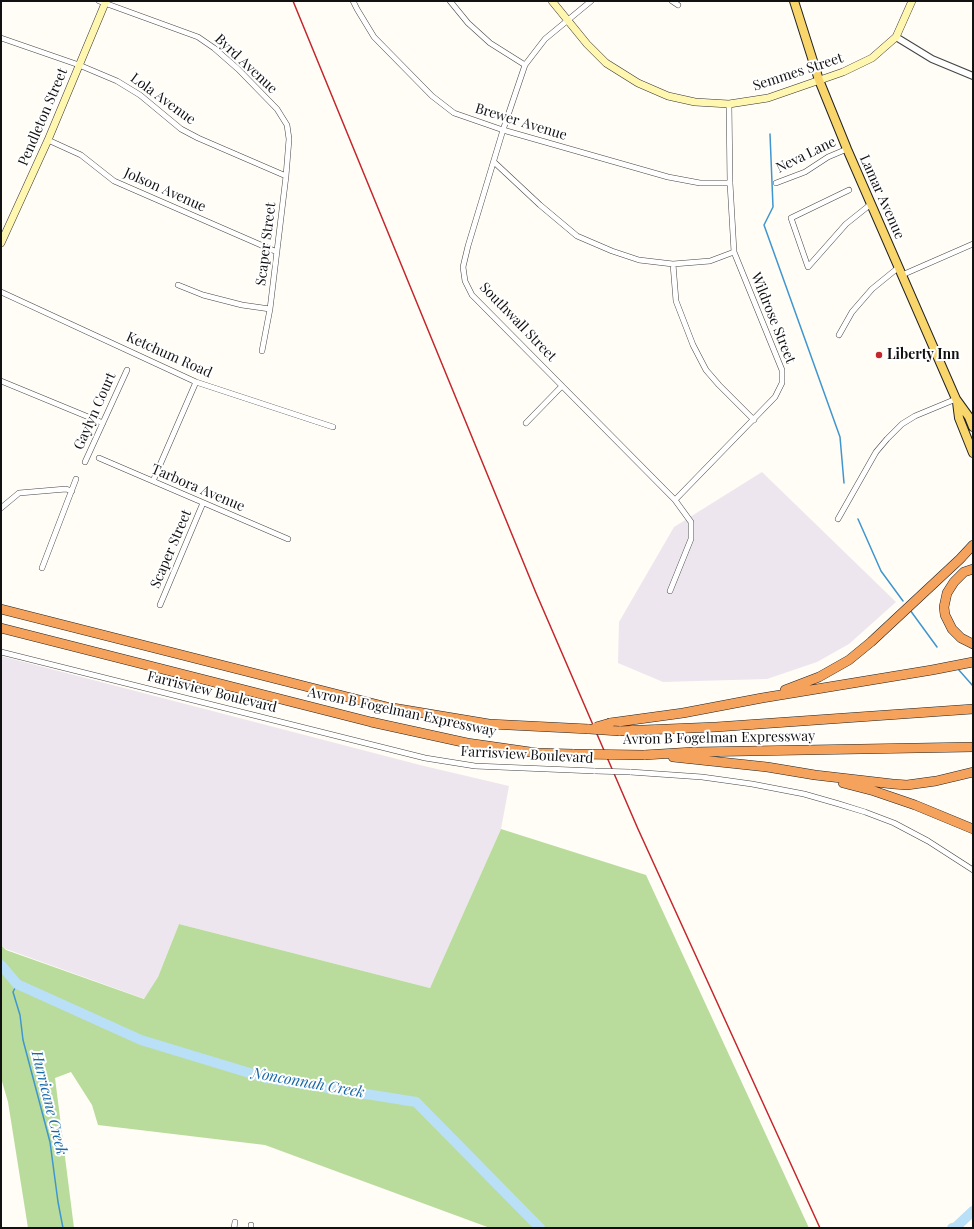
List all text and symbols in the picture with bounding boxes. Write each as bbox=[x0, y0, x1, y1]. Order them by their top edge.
street label: Byrd Avenue bbox=[211, 31, 281, 97]
street label: Semmes Street bbox=[751, 49, 845, 95]
street label: Pendleton Street bbox=[15, 66, 71, 168]
street label: Lola Avenue bbox=[127, 70, 199, 128]
street label: Brewer Avenue bbox=[473, 100, 569, 144]
street label: Neva Lane bbox=[773, 133, 839, 177]
street label: Lamar Avenue bbox=[856, 152, 908, 242]
street label: Jolson Avenue bbox=[121, 164, 209, 216]
street label: Scaper Street bbox=[253, 201, 279, 287]
street label: Wildrose Street bbox=[747, 270, 799, 366]
street label: Southwall Street bbox=[476, 279, 560, 365]
street label: Ketchum Road bbox=[123, 329, 215, 381]
place label: Liberty Inn bbox=[887, 347, 960, 363]
marker: Liberty Inn bbox=[874, 350, 884, 360]
street label: Gaylyn Court bbox=[70, 370, 120, 452]
street label: Tarbora Avenue bbox=[149, 461, 247, 515]
street label: Scaper Street bbox=[147, 507, 195, 591]
street label: Farrisview Boulevard bbox=[145, 668, 279, 716]
street label: Avron B Fogelman Expressway bbox=[306, 684, 498, 740]
street label: Avron B Fogelman Expressway bbox=[623, 728, 815, 748]
street label: Farrisview Boulevard bbox=[460, 743, 594, 767]
water label: Hurricane Creek bbox=[27, 1049, 71, 1157]
water label: Nonconnah Creek bbox=[250, 1064, 366, 1102]

